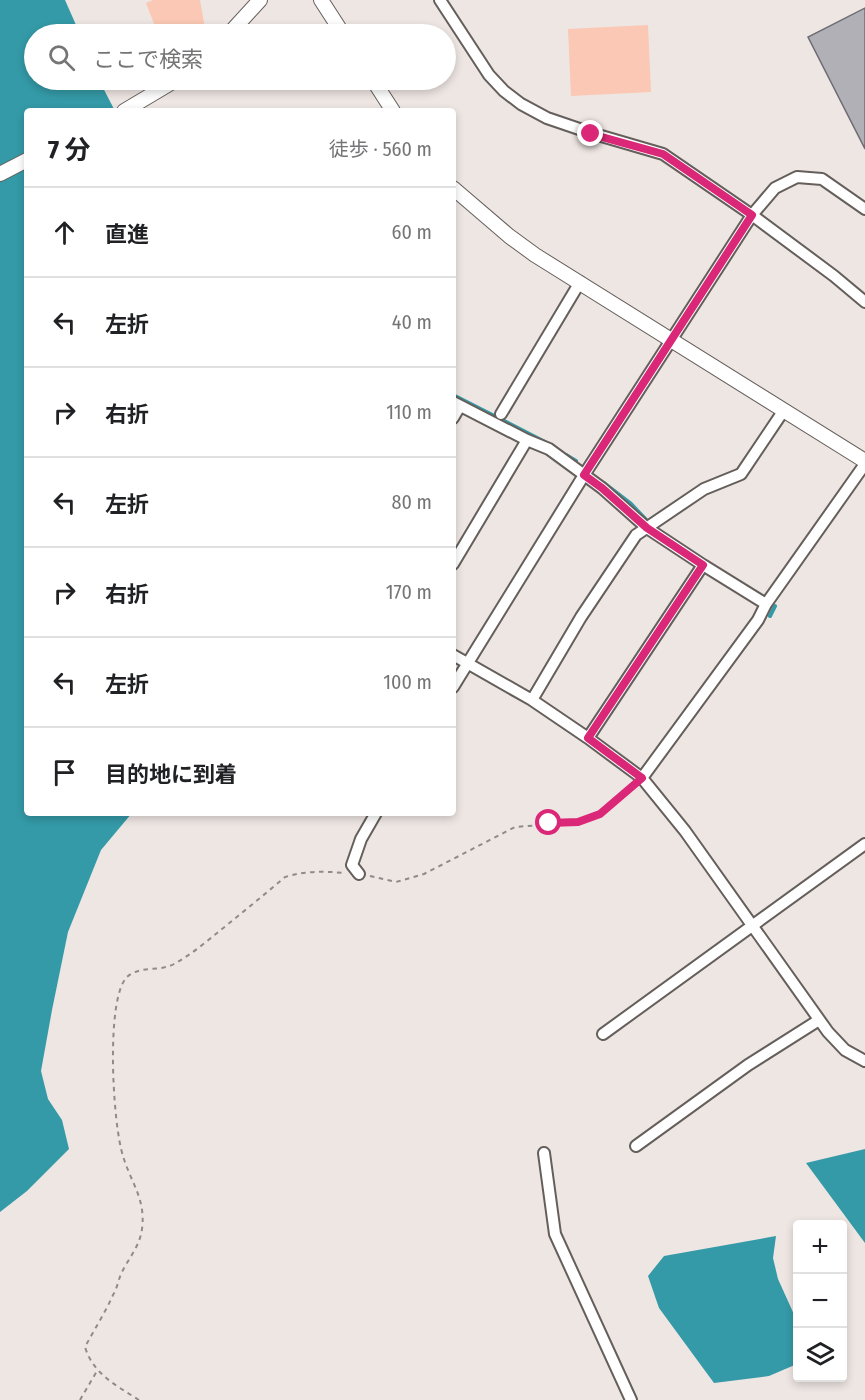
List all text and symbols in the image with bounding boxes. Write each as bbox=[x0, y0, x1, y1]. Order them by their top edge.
search box bbox=[24, 24, 456, 90]
icon: search bbox=[45, 41, 78, 74]
text: ここで検索 bbox=[93, 46, 203, 73]
route end bbox=[577, 120, 603, 146]
text: 7 分 bbox=[48, 135, 90, 166]
text: 徒歩 · 560 m bbox=[329, 137, 432, 161]
icon: ahead bbox=[48, 216, 81, 249]
text: 60 m bbox=[392, 220, 432, 244]
text: 直進 bbox=[105, 221, 149, 248]
icon: left bbox=[48, 306, 81, 339]
text: 40 m bbox=[392, 310, 432, 334]
text: 左折 bbox=[105, 311, 149, 338]
icon: right bbox=[48, 396, 81, 429]
text: 110 m bbox=[386, 400, 432, 424]
text: 右折 bbox=[105, 401, 149, 428]
icon: left bbox=[48, 486, 81, 519]
text: 80 m bbox=[392, 490, 432, 514]
text: 左折 bbox=[105, 491, 149, 518]
icon: right bbox=[48, 576, 81, 609]
text: 170 m bbox=[386, 580, 432, 604]
text: 右折 bbox=[105, 581, 149, 608]
icon: left bbox=[48, 666, 81, 699]
text: 100 m bbox=[383, 670, 432, 694]
text: 左折 bbox=[105, 671, 149, 698]
icon: arrive bbox=[48, 756, 81, 789]
text: 目的地に到着 bbox=[105, 761, 237, 788]
route start bbox=[535, 809, 561, 835]
map controls bbox=[793, 1220, 847, 1382]
button: + bbox=[793, 1220, 847, 1274]
button: − bbox=[793, 1274, 847, 1328]
button: layers bbox=[793, 1328, 847, 1382]

